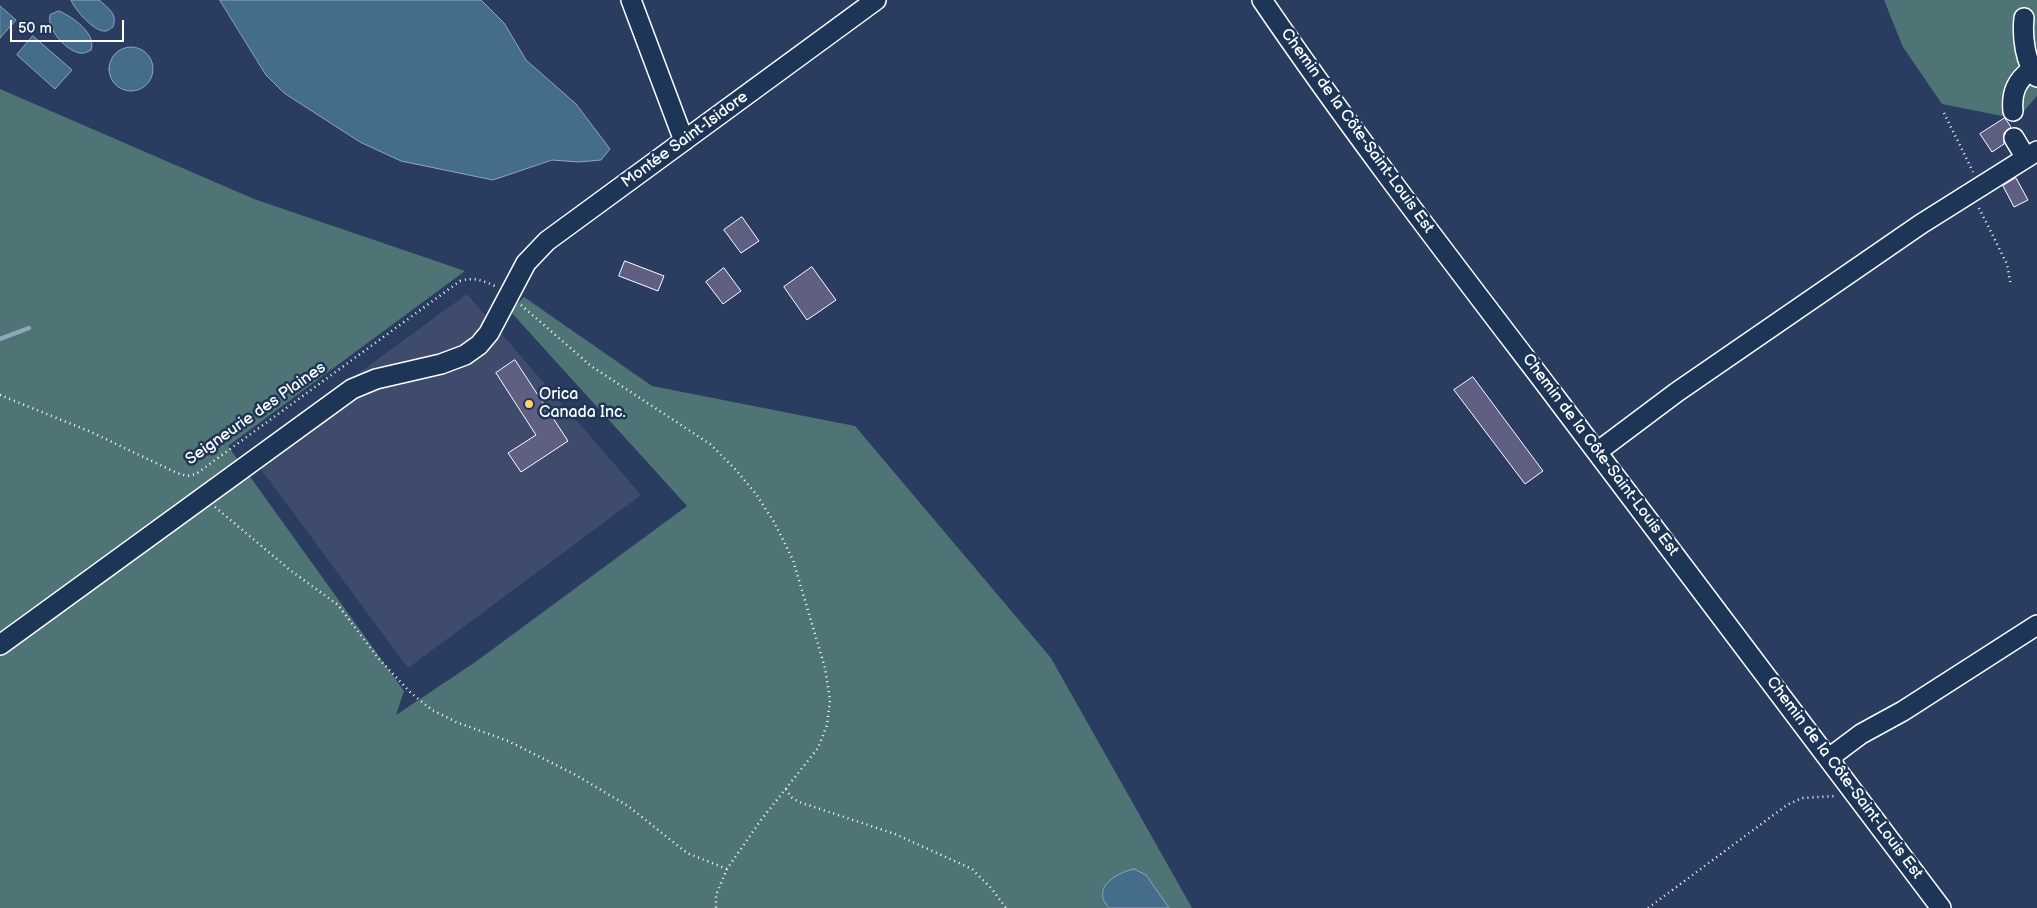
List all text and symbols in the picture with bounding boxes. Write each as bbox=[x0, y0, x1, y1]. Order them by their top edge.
scale bar bbox=[12, 10, 126, 42]
text: 50 m bbox=[18, 19, 52, 38]
street label: Chemin de la Côte-Saint-Louis Est bbox=[1276, 25, 1438, 237]
street label: Montée Saint-Isidore bbox=[618, 88, 752, 192]
street label: Chemin de la Côte-Saint-Louis Est bbox=[1518, 350, 1682, 560]
street label: Seigneurie des Plaines bbox=[182, 358, 330, 470]
place label: Orica Canada Inc. bbox=[539, 385, 626, 423]
marker: Orica Canada Inc. bbox=[523, 398, 535, 410]
street label: Chemin de la Côte-Saint-Louis Est bbox=[1762, 673, 1926, 883]

